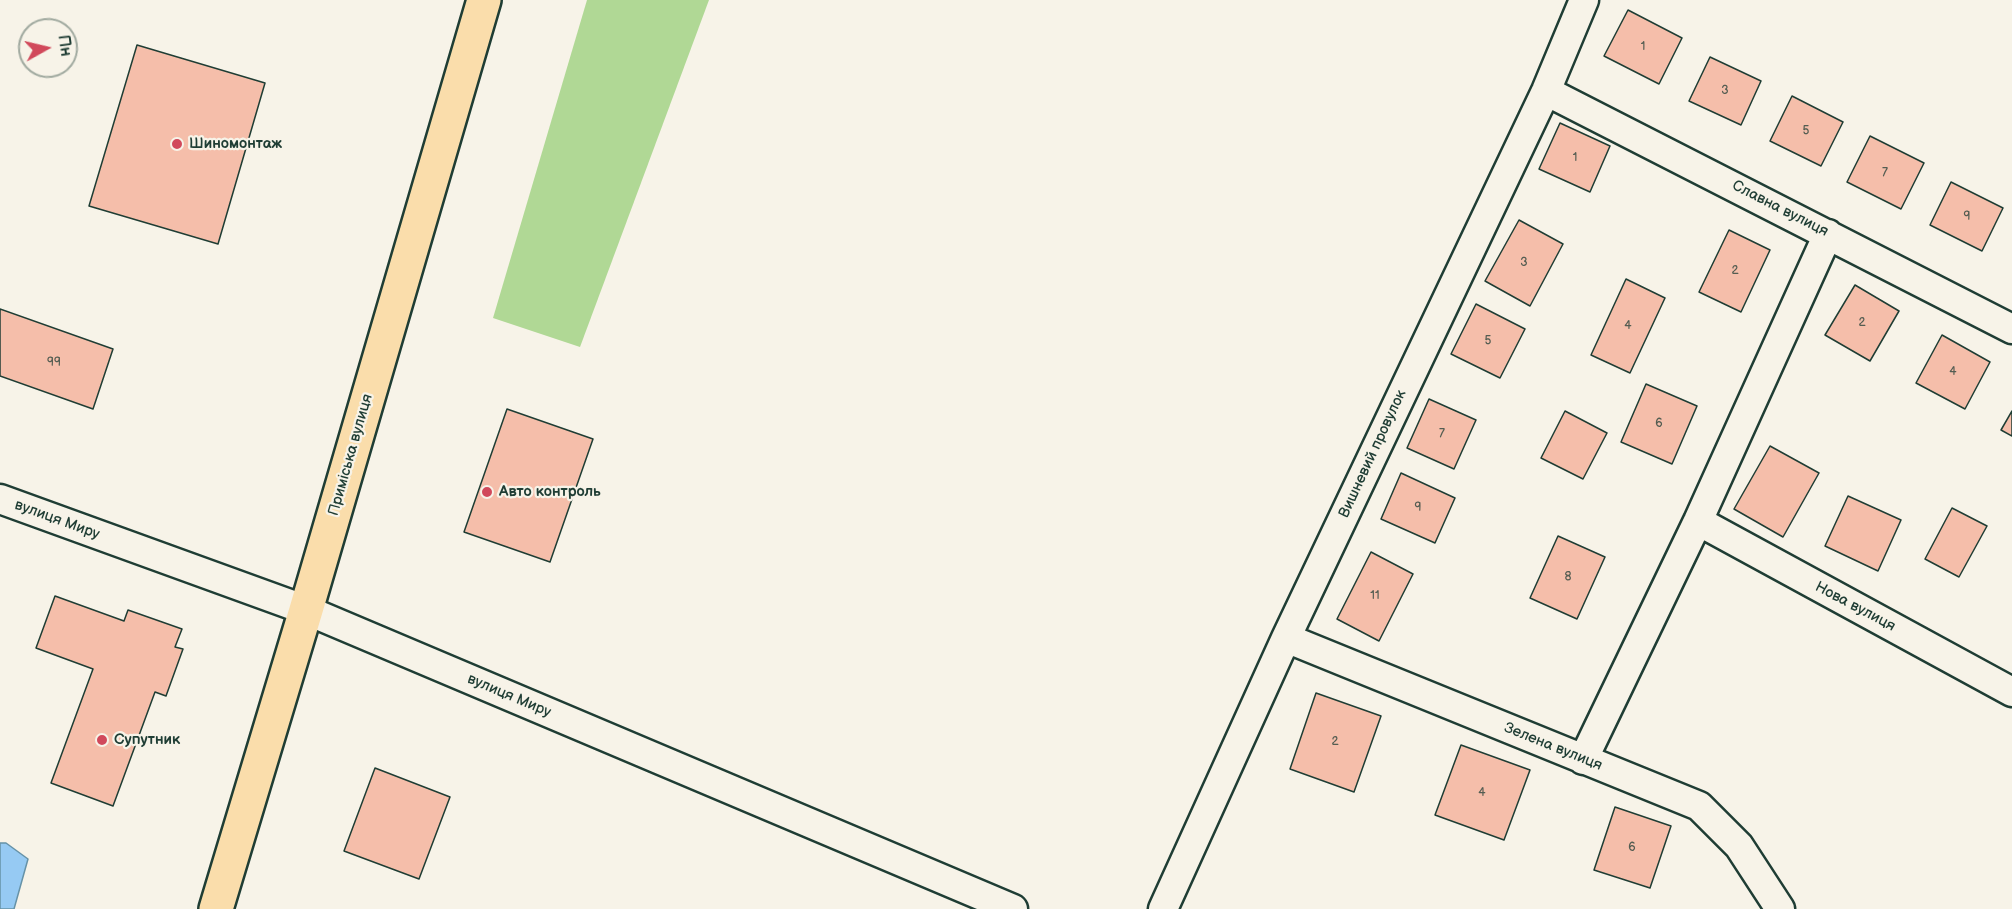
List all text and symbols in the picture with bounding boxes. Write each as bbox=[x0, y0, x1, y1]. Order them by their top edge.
north arrow bbox=[18, 18, 78, 78]
text: Пн bbox=[53, 34, 75, 58]
house number: 1 bbox=[1641, 40, 1645, 54]
house number: 3 bbox=[1721, 84, 1729, 98]
house number: 5 bbox=[1803, 124, 1809, 138]
place label: Шиномонтаж bbox=[189, 135, 282, 153]
marker: Шиномонтаж bbox=[170, 137, 184, 151]
house number: 1 bbox=[1573, 151, 1577, 165]
house number: 7 bbox=[1882, 166, 1888, 180]
street label: Славна вулиця bbox=[1729, 177, 1831, 241]
house number: 9 bbox=[1964, 210, 1970, 224]
house number: 3 bbox=[1520, 256, 1528, 270]
house number: 2 bbox=[1731, 264, 1739, 278]
house number: 2 bbox=[1858, 316, 1866, 330]
house number: 4 bbox=[1624, 319, 1632, 333]
house number: 5 bbox=[1485, 334, 1491, 348]
house number: 99 bbox=[47, 356, 61, 370]
house number: 4 bbox=[1949, 365, 1957, 379]
street label: Вишневий провулок bbox=[1335, 387, 1411, 521]
street label: Приміська вулиця bbox=[325, 392, 377, 518]
house number: 6 bbox=[1655, 417, 1663, 431]
house number: 7 bbox=[1439, 427, 1445, 441]
place label: Авто контроль bbox=[499, 483, 601, 501]
marker: Авто контроль bbox=[480, 485, 494, 499]
street label: вулиця Миру bbox=[12, 496, 102, 544]
house number: 9 bbox=[1415, 501, 1421, 515]
house number: 8 bbox=[1565, 570, 1571, 584]
street label: Нова вулиця bbox=[1812, 578, 1898, 636]
house number: 11 bbox=[1370, 589, 1380, 603]
street label: вулиця Миру bbox=[464, 670, 554, 722]
street label: Зелена вулиця bbox=[1501, 719, 1605, 775]
place label: Супутник bbox=[114, 731, 180, 749]
marker: Супутник bbox=[95, 733, 109, 747]
house number: 2 bbox=[1331, 735, 1339, 749]
house number: 4 bbox=[1478, 786, 1486, 800]
house number: 6 bbox=[1628, 841, 1636, 855]

